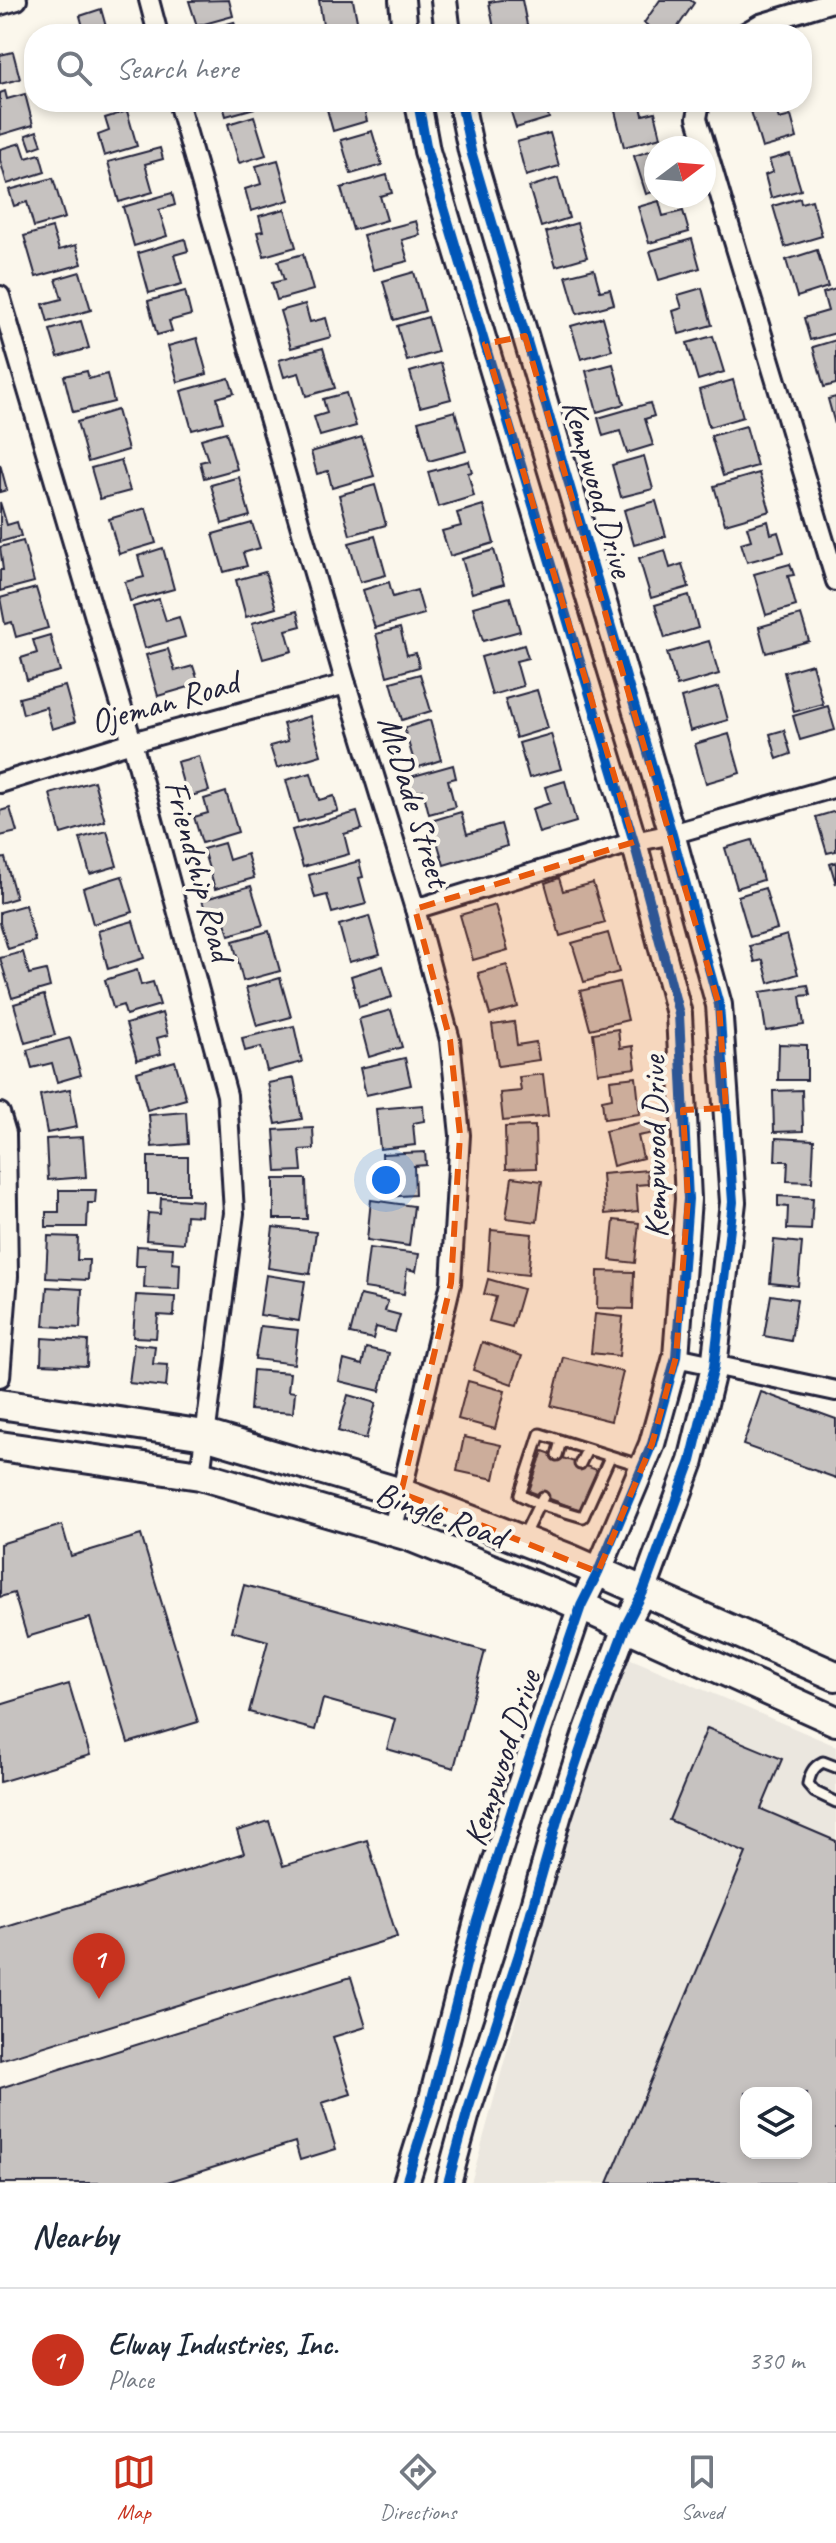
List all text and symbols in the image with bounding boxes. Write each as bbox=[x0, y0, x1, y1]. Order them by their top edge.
search box bbox=[24, 24, 812, 112]
icon: search bbox=[52, 46, 96, 90]
text: Search here bbox=[116, 49, 238, 87]
north arrow bbox=[644, 136, 716, 208]
street label: Kempwood Drive bbox=[553, 395, 645, 584]
street label: Ojeman Road bbox=[85, 659, 247, 743]
street label: McDade Street bbox=[368, 711, 462, 895]
street label: Friendship Road bbox=[155, 775, 245, 969]
street label: Kempwood Drive bbox=[631, 1054, 678, 1238]
your location bbox=[366, 1160, 406, 1200]
street label: Bingle Road bbox=[370, 1471, 516, 1559]
street label: Kempwood Drive bbox=[453, 1663, 551, 1851]
pin: 1 bbox=[73, 1933, 125, 1999]
map controls bbox=[740, 2087, 812, 2159]
button: layers bbox=[740, 2087, 812, 2159]
text: Nearby bbox=[32, 2214, 118, 2257]
text: Elway Industries, Inc. bbox=[108, 2325, 338, 2363]
text: 1 bbox=[52, 2344, 64, 2377]
text: 330 m bbox=[748, 2344, 804, 2377]
text: Place bbox=[108, 2363, 154, 2396]
tab: Map bbox=[112, 2450, 156, 2526]
tab: Directions bbox=[380, 2450, 456, 2526]
tab: Saved bbox=[680, 2450, 724, 2526]

